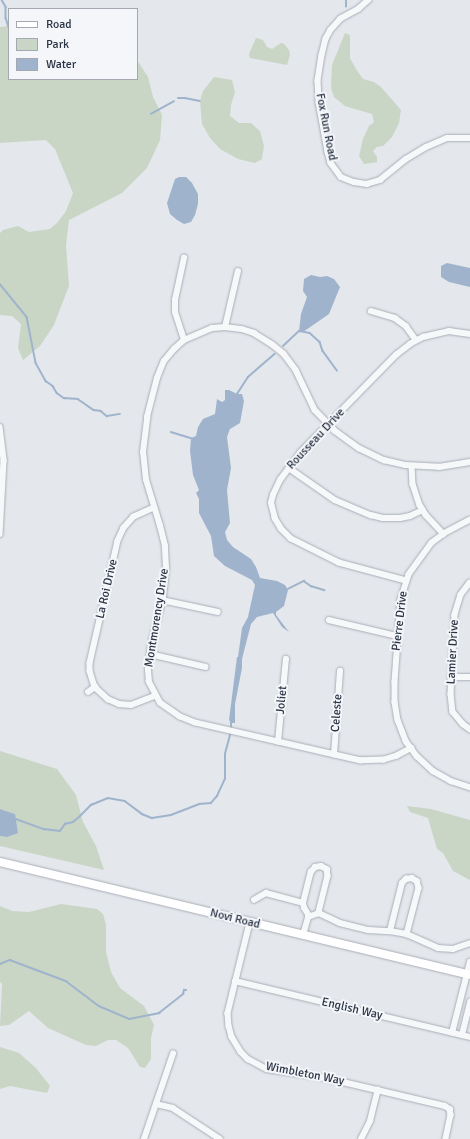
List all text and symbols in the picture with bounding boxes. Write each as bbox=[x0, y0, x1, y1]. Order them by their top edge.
legend bbox=[8, 8, 138, 80]
text: Road bbox=[46, 17, 72, 32]
text: Park bbox=[46, 37, 69, 52]
text: Water bbox=[46, 57, 76, 72]
street label: Fox Run Road bbox=[312, 92, 340, 162]
street label: Rousseau Drive bbox=[284, 405, 348, 473]
street label: La Roi Drive bbox=[93, 558, 121, 620]
street label: Montmorency Drive bbox=[142, 568, 172, 668]
street label: Pierre Drive bbox=[389, 590, 411, 652]
street label: Lamier Drive bbox=[444, 619, 462, 685]
street label: Joliet bbox=[274, 685, 290, 715]
street label: Celeste bbox=[328, 694, 346, 732]
street label: Novi Road bbox=[208, 906, 262, 932]
street label: English Way bbox=[320, 995, 384, 1023]
street label: Wimbleton Way bbox=[265, 1059, 345, 1089]

